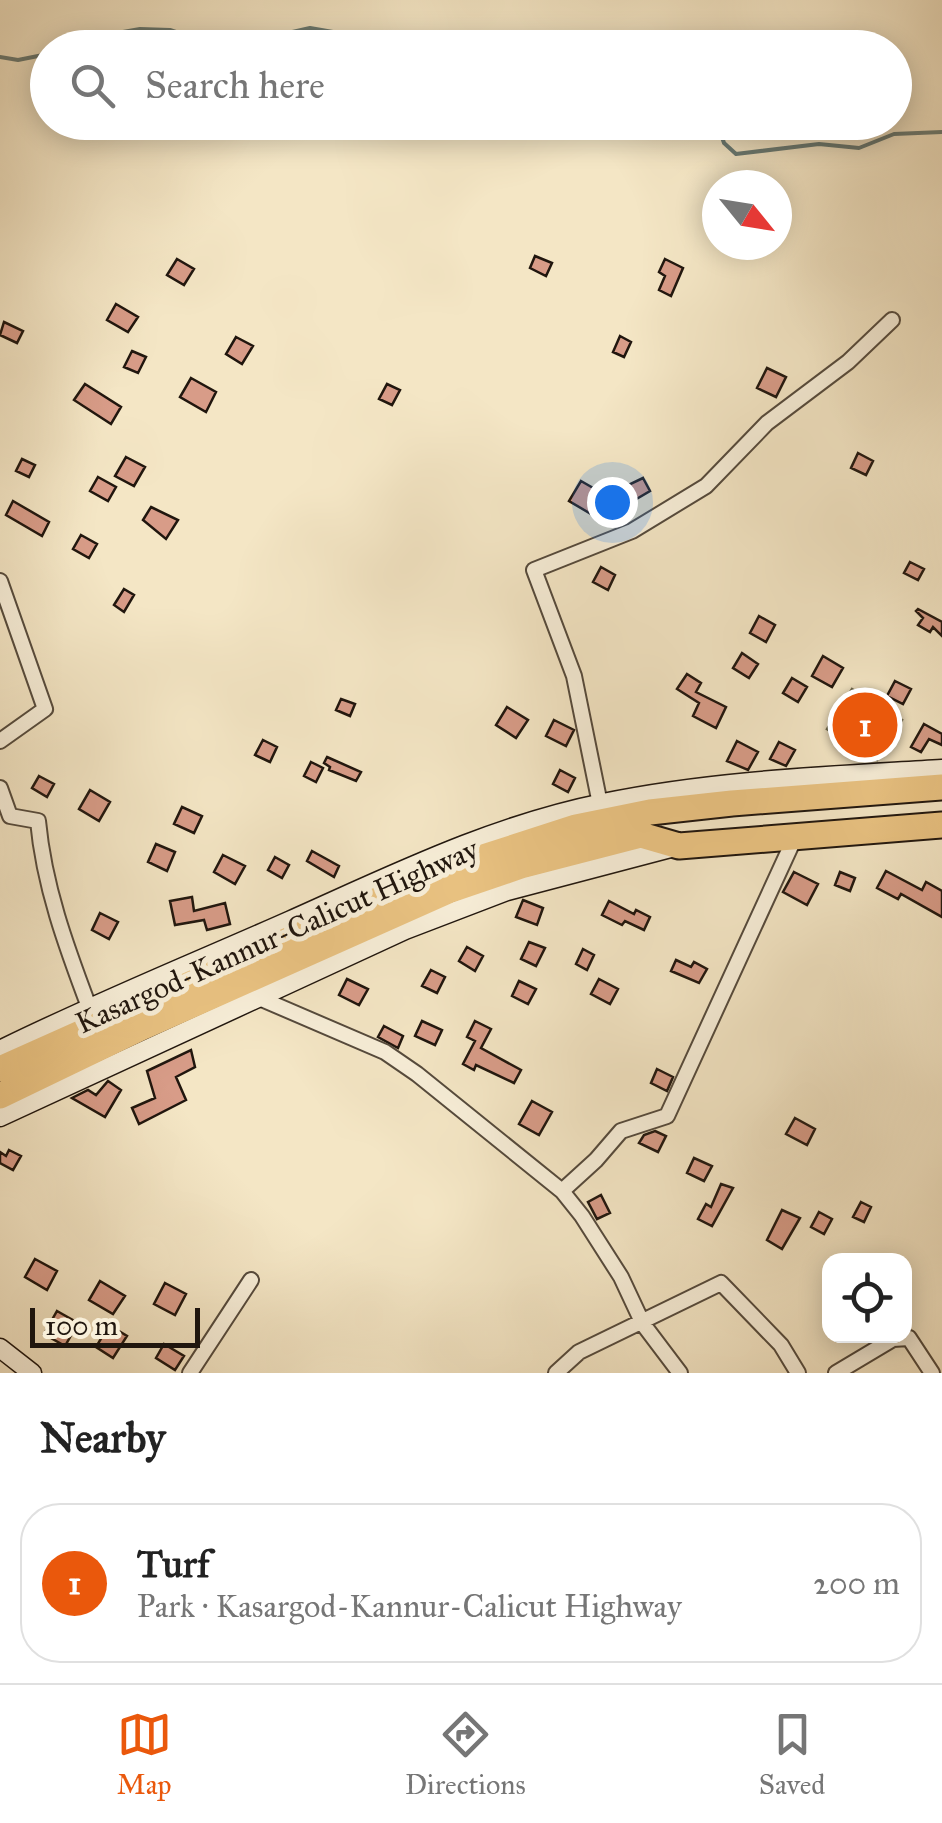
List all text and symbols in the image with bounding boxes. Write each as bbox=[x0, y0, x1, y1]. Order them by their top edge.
search box bbox=[30, 30, 912, 140]
icon: search bbox=[65, 58, 120, 113]
text: Search here bbox=[145, 62, 325, 108]
north arrow bbox=[702, 170, 792, 260]
your location bbox=[587, 477, 638, 528]
pin: 1 bbox=[832, 688, 898, 762]
street label: Kasargod-Kannur-Calicut Highway bbox=[70, 830, 485, 1041]
map controls bbox=[822, 1253, 912, 1343]
button: locate bbox=[822, 1253, 912, 1343]
scale bar bbox=[30, 1303, 200, 1348]
text: 100 m bbox=[45, 1308, 118, 1343]
text: Nearby bbox=[40, 1412, 165, 1464]
text: Turf bbox=[137, 1541, 210, 1587]
text: 1 bbox=[68, 1564, 81, 1603]
text: 200 m bbox=[813, 1564, 900, 1603]
text: Park · Kasargod-Kannur-Calicut Highway bbox=[137, 1587, 682, 1626]
tab: Map bbox=[117, 1707, 172, 1802]
tab: Directions bbox=[405, 1707, 526, 1802]
tab: Saved bbox=[759, 1707, 825, 1802]

